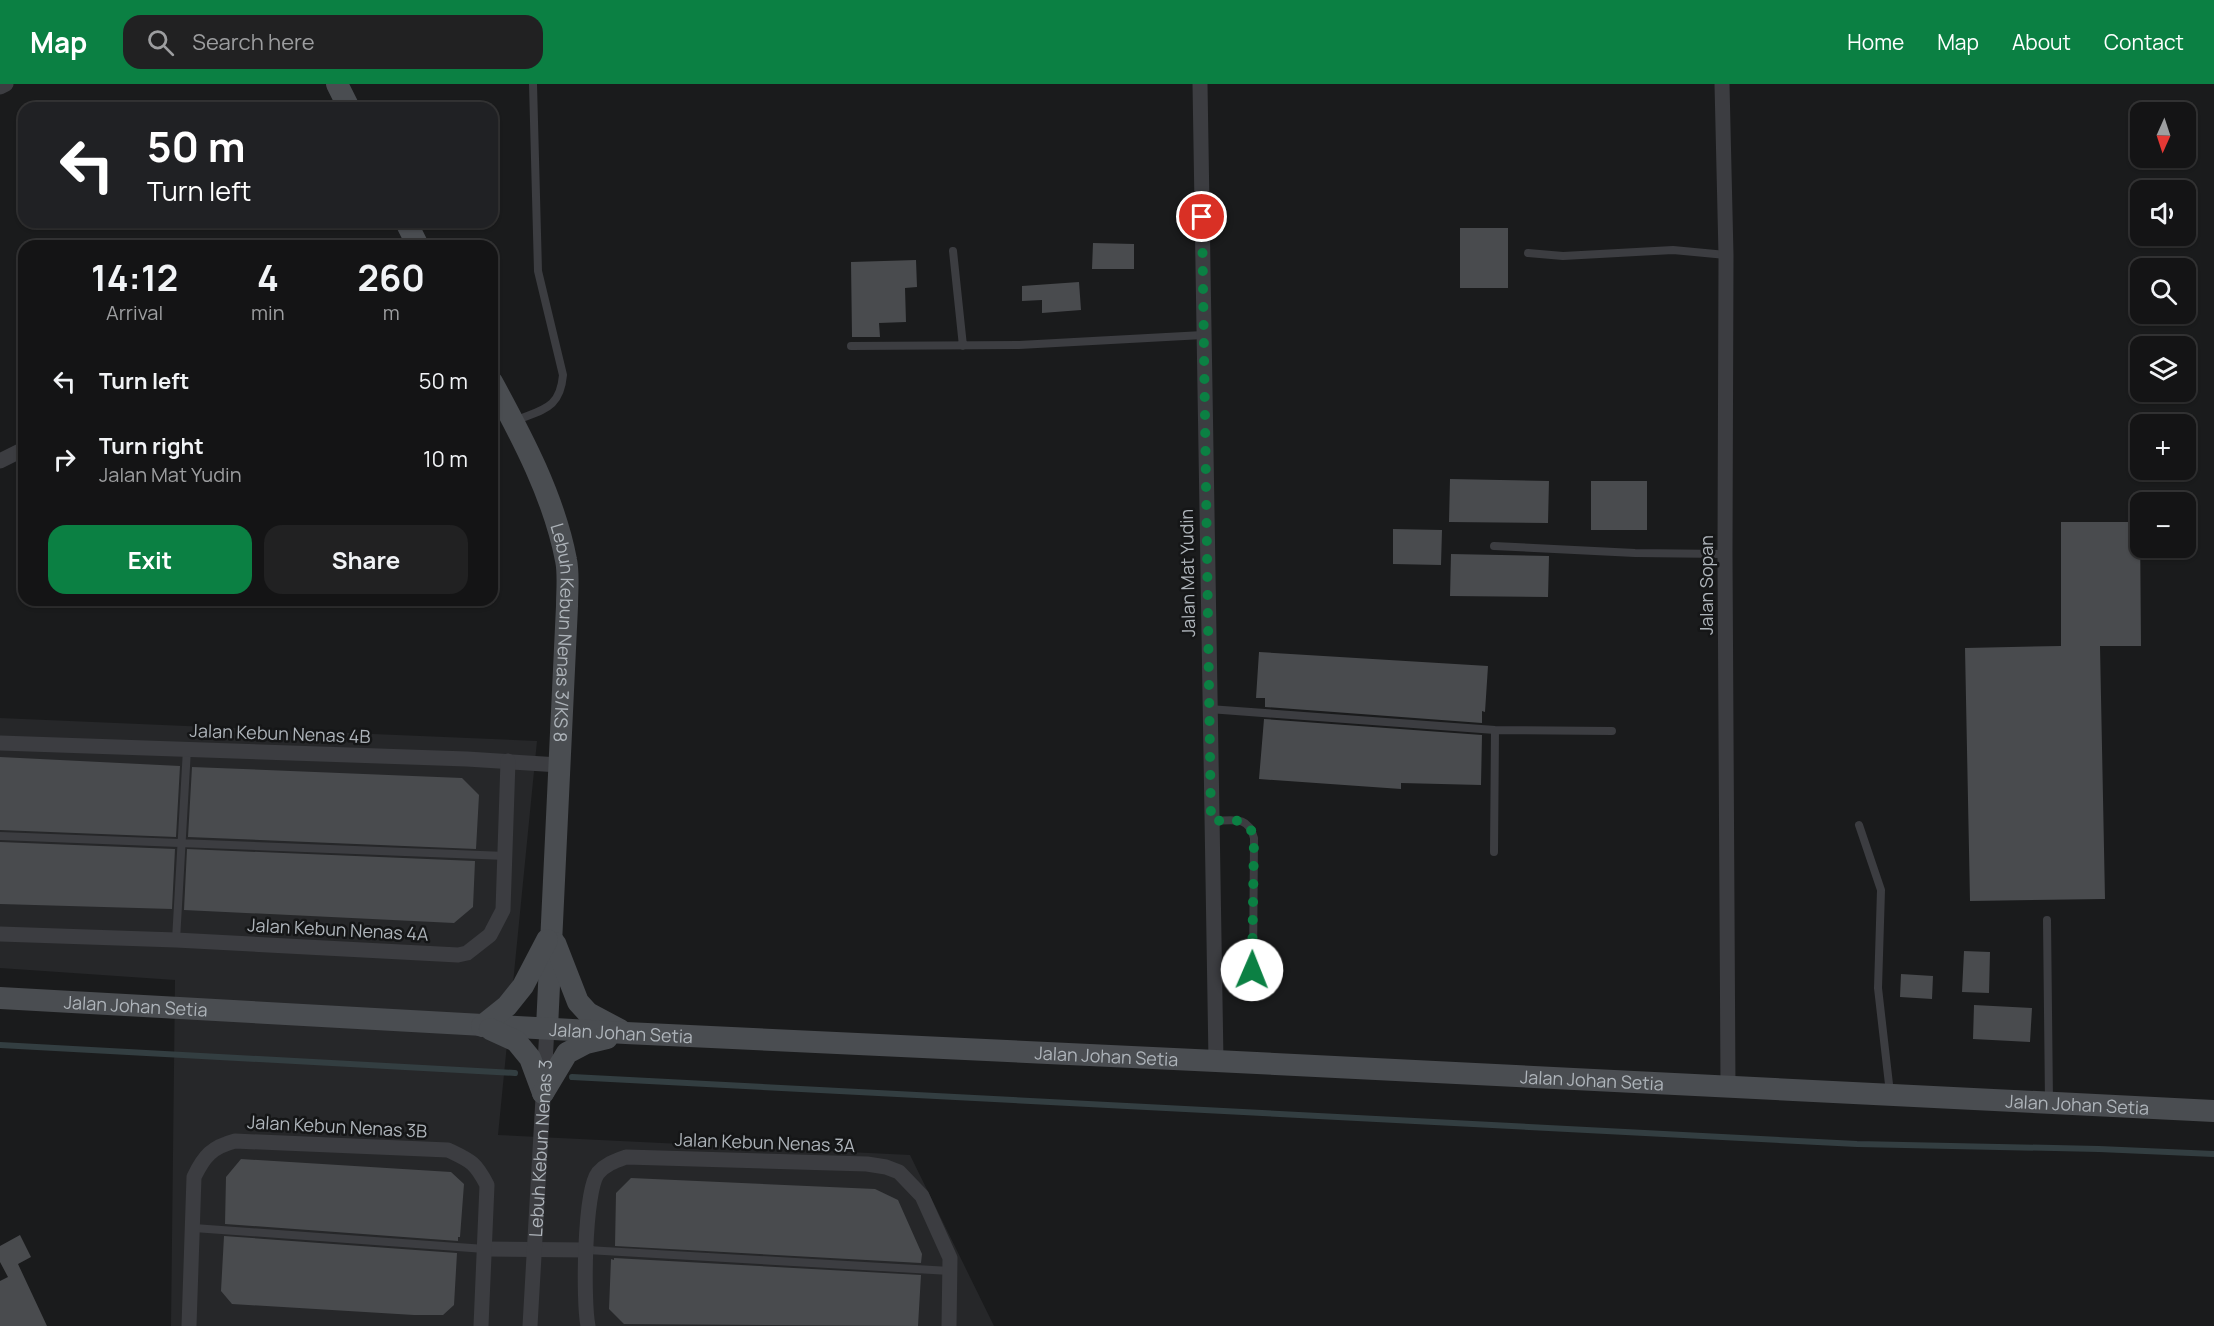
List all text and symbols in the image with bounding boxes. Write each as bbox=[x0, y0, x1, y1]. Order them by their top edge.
search box bbox=[123, 15, 543, 69]
text: Map bbox=[30, 23, 87, 61]
icon: search bbox=[144, 26, 177, 59]
text: Search here bbox=[192, 27, 315, 57]
text: Home bbox=[1847, 28, 1904, 56]
text: Map bbox=[1937, 28, 1979, 56]
text: About bbox=[2012, 28, 2071, 56]
text: Contact bbox=[2104, 28, 2184, 56]
north arrow bbox=[2130, 102, 2196, 168]
map controls bbox=[2130, 102, 2196, 558]
text: 50 m bbox=[147, 117, 245, 175]
icon: left bbox=[48, 126, 126, 204]
text: Turn left bbox=[147, 172, 251, 209]
button: sound bbox=[2130, 180, 2196, 246]
pin bbox=[1176, 191, 1227, 242]
icon: arrive bbox=[1185, 200, 1218, 233]
text: 14:12 bbox=[91, 253, 178, 302]
text: 4 bbox=[257, 253, 279, 302]
text: 260 bbox=[358, 253, 425, 302]
button: search bbox=[2130, 258, 2196, 324]
text: Arrival bbox=[106, 299, 163, 326]
text: min bbox=[251, 299, 285, 326]
text: m bbox=[383, 299, 400, 326]
button: layers bbox=[2130, 336, 2196, 402]
icon: left bbox=[48, 365, 81, 398]
text: Turn left bbox=[99, 366, 189, 396]
text: 50 m bbox=[419, 366, 468, 396]
button: + bbox=[2130, 414, 2196, 480]
text: Turn right bbox=[99, 431, 204, 461]
icon: right bbox=[48, 443, 81, 476]
text: 10 m bbox=[423, 444, 468, 474]
text: Jalan Mat Yudin bbox=[99, 461, 242, 488]
button: − bbox=[2130, 492, 2196, 558]
street label: Jalan Mat Yudin bbox=[1174, 509, 1200, 637]
street label: Lebuh Kebun Nenas 3/KS 8 bbox=[545, 520, 580, 743]
button: Exit bbox=[48, 525, 252, 594]
button: Share bbox=[264, 525, 468, 594]
street label: Jalan Sopan bbox=[1694, 535, 1718, 635]
street label: Jalan Kebun Nenas 4B bbox=[189, 718, 371, 748]
street label: Jalan Kebun Nenas 4A bbox=[247, 912, 430, 946]
position arrow bbox=[1220, 938, 1284, 1002]
street label: Jalan Johan Setia bbox=[63, 990, 208, 1022]
street label: Jalan Johan Setia bbox=[549, 1017, 693, 1048]
street label: Jalan Johan Setia bbox=[1034, 1040, 1179, 1071]
street label: Lebuh Kebun Nenas 3 bbox=[523, 1059, 557, 1238]
street label: Jalan Johan Setia bbox=[1519, 1064, 1664, 1095]
street label: Jalan Johan Setia bbox=[2005, 1089, 2150, 1120]
street label: Jalan Kebun Nenas 3B bbox=[246, 1109, 428, 1143]
street label: Jalan Kebun Nenas 3A bbox=[674, 1127, 856, 1157]

